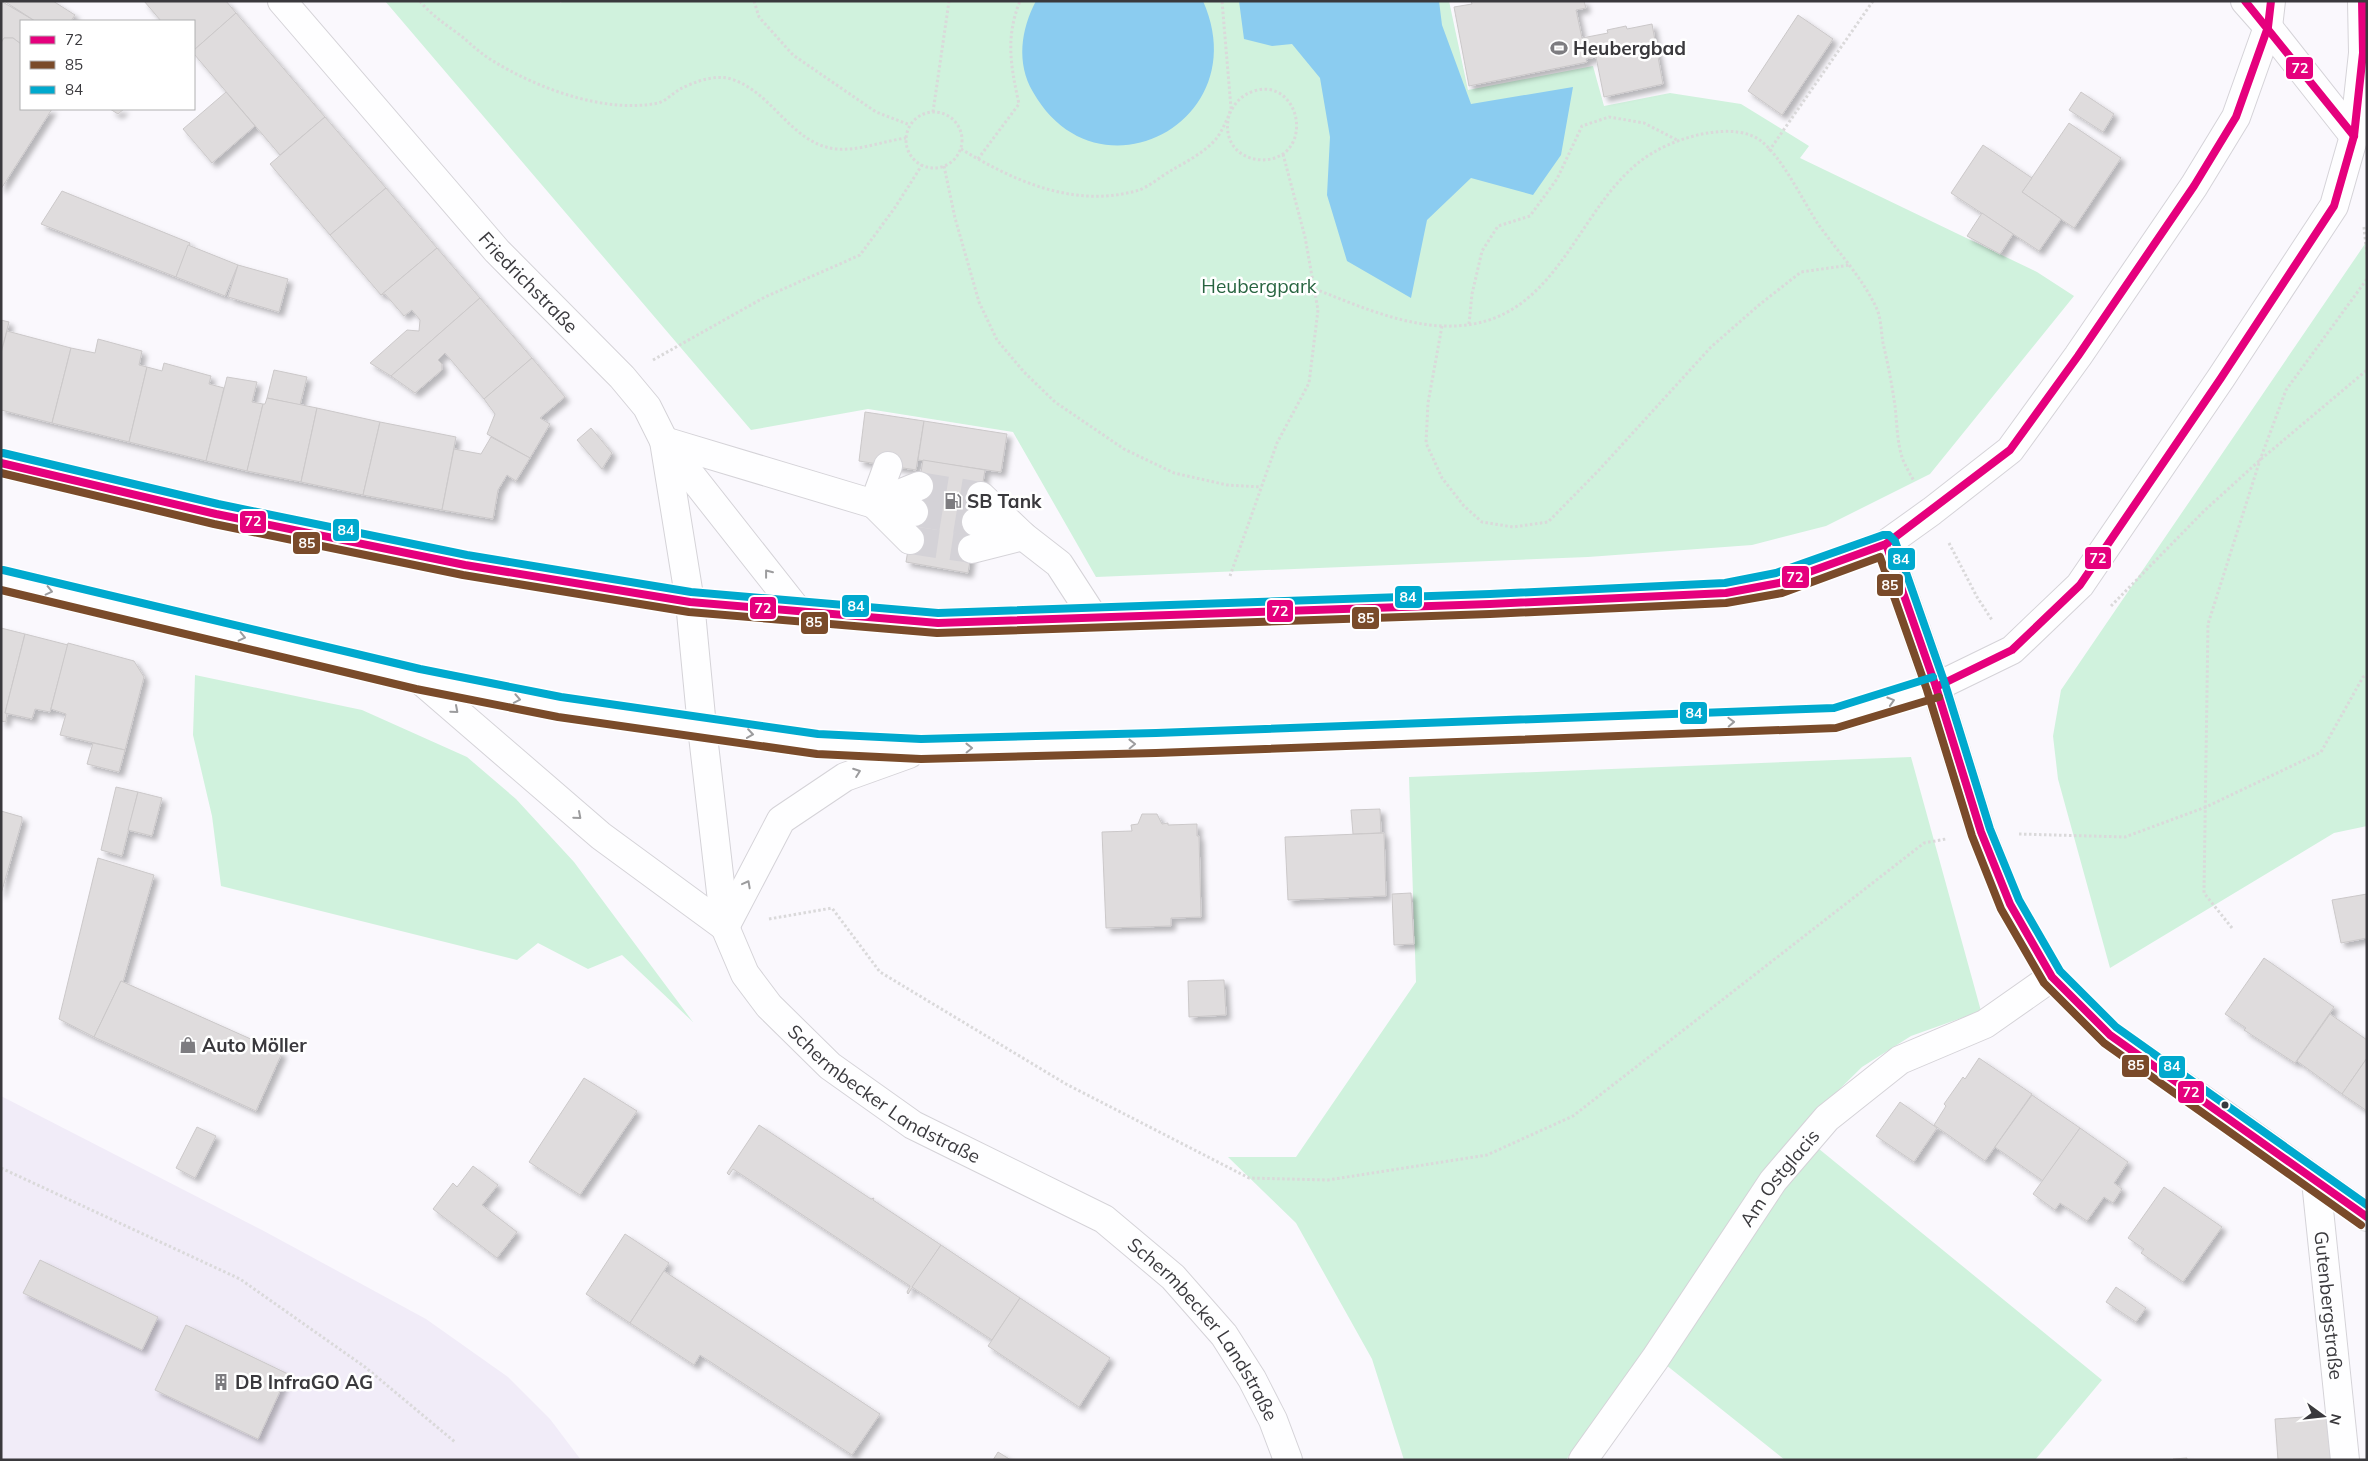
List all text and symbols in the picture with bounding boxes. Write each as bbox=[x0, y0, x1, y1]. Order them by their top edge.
legend bbox=[20, 20, 195, 110]
text: 72 bbox=[65, 30, 83, 49]
place label: Heubergbad bbox=[1573, 36, 1686, 60]
sports icon: Heubergbad bbox=[1549, 38, 1569, 58]
text: 85 bbox=[65, 55, 83, 74]
line badge: 72 bbox=[2285, 56, 2314, 80]
text: 72 bbox=[2292, 59, 2308, 77]
text: 84 bbox=[65, 80, 83, 99]
street label: Friedrichstraße bbox=[474, 227, 583, 338]
park label: Heubergpark bbox=[1201, 274, 1317, 298]
place label: SB Tank bbox=[967, 489, 1042, 513]
fuel station icon: SB Tank bbox=[943, 491, 963, 511]
line badge: 72 bbox=[239, 510, 267, 534]
text: 72 bbox=[245, 512, 261, 530]
line badge: 84 bbox=[332, 518, 360, 542]
text: 84 bbox=[338, 521, 355, 539]
line badge: 85 bbox=[292, 531, 321, 555]
text: 85 bbox=[299, 534, 315, 552]
line badge: 72 bbox=[2084, 546, 2112, 570]
line badge: 84 bbox=[1887, 547, 1916, 571]
text: 72 bbox=[2090, 549, 2106, 567]
text: 84 bbox=[1893, 550, 1910, 568]
line badge: 72 bbox=[1781, 565, 1810, 589]
text: 72 bbox=[1787, 568, 1803, 586]
one-way arrow bbox=[766, 570, 774, 579]
line badge: 85 bbox=[1876, 573, 1904, 597]
text: 85 bbox=[1882, 576, 1898, 594]
one-way arrow bbox=[44, 585, 53, 596]
line badge: 84 bbox=[1394, 585, 1423, 609]
text: 84 bbox=[1400, 588, 1417, 606]
line badge: 84 bbox=[841, 594, 870, 618]
line badge: 72 bbox=[749, 596, 777, 620]
text: 84 bbox=[848, 597, 865, 615]
text: 72 bbox=[755, 599, 771, 617]
line badge: 72 bbox=[1266, 599, 1294, 623]
text: 72 bbox=[1272, 602, 1288, 620]
line badge: 85 bbox=[1351, 606, 1380, 630]
text: 85 bbox=[1358, 609, 1374, 627]
line badge: 85 bbox=[800, 611, 829, 635]
text: 85 bbox=[806, 613, 822, 631]
one-way arrow bbox=[238, 631, 247, 642]
one-way arrow bbox=[513, 693, 522, 703]
one-way arrow bbox=[1887, 696, 1895, 706]
line badge: 84 bbox=[1679, 701, 1708, 725]
text: 84 bbox=[1686, 704, 1703, 722]
one-way arrow bbox=[449, 705, 458, 714]
one-way arrow bbox=[1728, 717, 1736, 728]
one-way arrow bbox=[746, 729, 754, 739]
one-way arrow bbox=[1128, 739, 1136, 749]
one-way arrow bbox=[966, 743, 974, 753]
one-way arrow bbox=[852, 768, 861, 778]
one-way arrow bbox=[572, 811, 581, 819]
one-way arrow bbox=[741, 880, 751, 889]
street label: Schermbecker Landstraße bbox=[783, 1019, 984, 1168]
place label: Auto Möller bbox=[202, 1033, 307, 1057]
shop icon: Auto Möller bbox=[178, 1035, 198, 1055]
line badge: 85 bbox=[2121, 1054, 2150, 1078]
line badge: 84 bbox=[2158, 1055, 2186, 1079]
text: 85 bbox=[2128, 1056, 2144, 1074]
text: 84 bbox=[2164, 1057, 2181, 1075]
line badge: 72 bbox=[2177, 1080, 2205, 1104]
text: 72 bbox=[2183, 1083, 2199, 1101]
unlabelled marker bbox=[2220, 1100, 2230, 1110]
street label: Am Ostglacis bbox=[1734, 1124, 1824, 1231]
street label: Gutenbergstraße bbox=[2309, 1230, 2349, 1381]
street label: Schermbecker Landstraße bbox=[1123, 1232, 1283, 1425]
place label: DB InfraGO AG bbox=[235, 1370, 373, 1394]
building icon: DB InfraGO AG bbox=[211, 1372, 231, 1392]
north arrow bbox=[2298, 1391, 2348, 1441]
text: N bbox=[2325, 1412, 2346, 1427]

